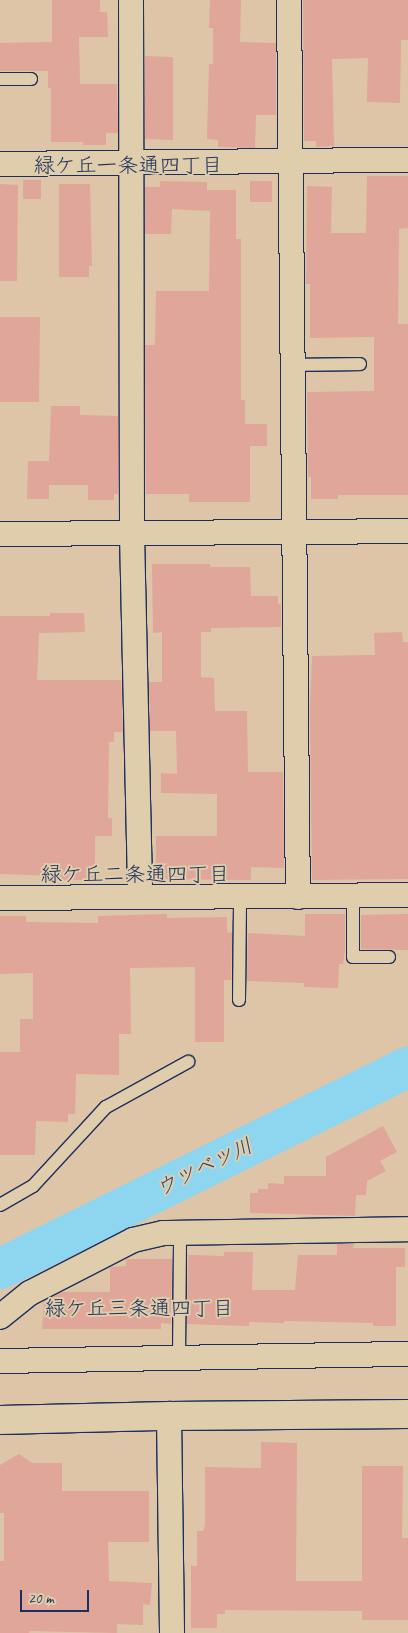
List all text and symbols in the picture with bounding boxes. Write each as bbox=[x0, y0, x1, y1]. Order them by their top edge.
district label: 緑ケ丘一条通四丁目 bbox=[34, 152, 222, 178]
district label: 緑ケ丘二条通四丁目 bbox=[41, 861, 229, 887]
water label: ウツベツ川 bbox=[151, 1133, 257, 1201]
district label: 緑ケ丘三条通四丁目 bbox=[45, 1295, 233, 1321]
scale bar bbox=[22, 1580, 91, 1612]
text: 20 m bbox=[28, 1589, 54, 1608]

